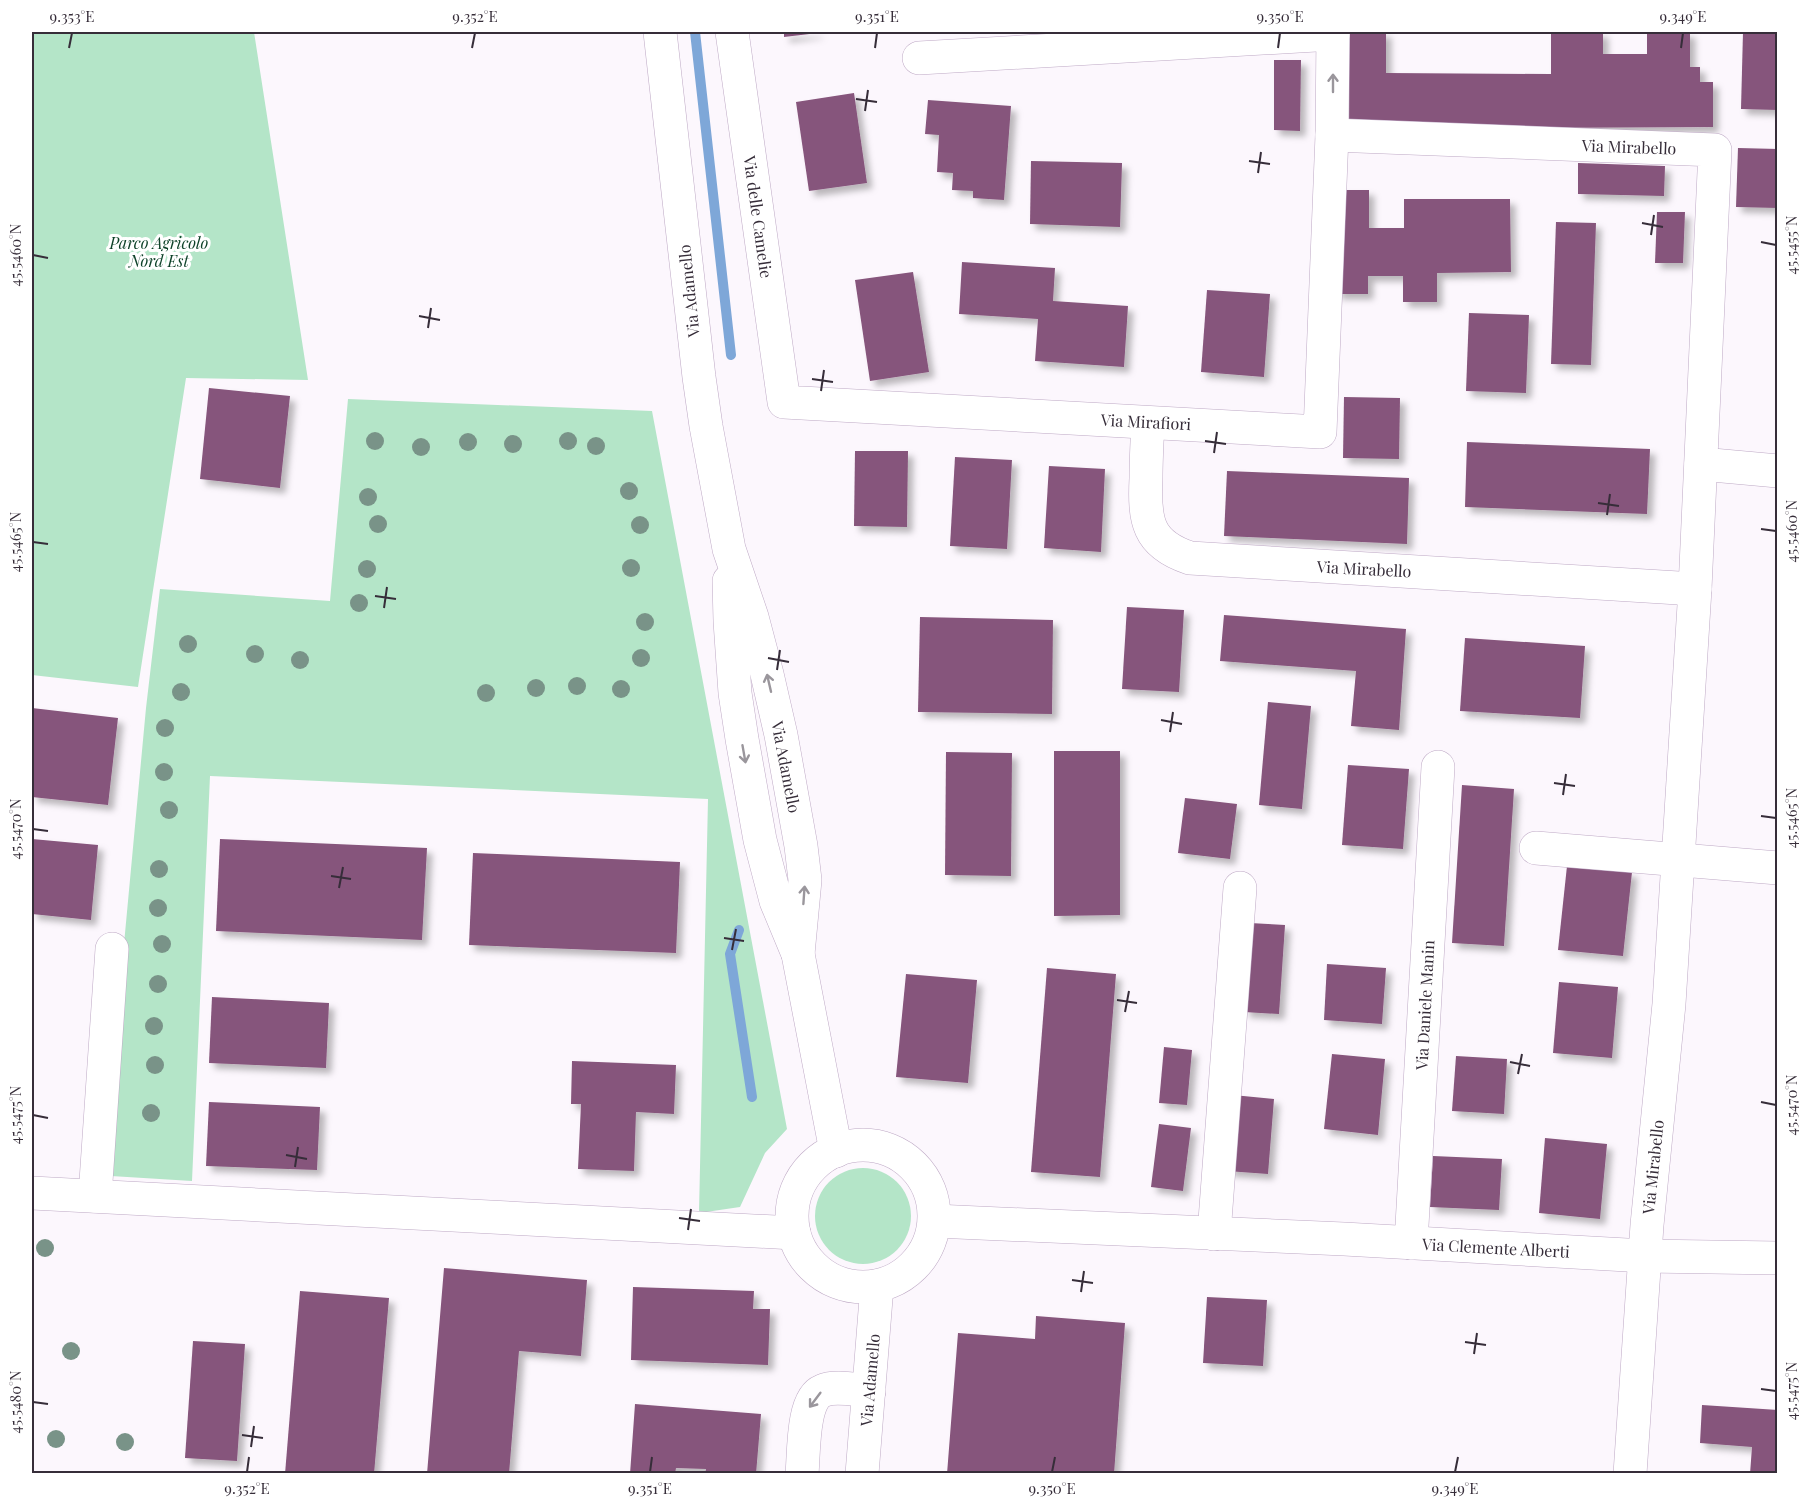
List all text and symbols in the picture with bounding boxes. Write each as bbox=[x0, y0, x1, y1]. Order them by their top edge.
text: 9.353°E bbox=[50, 6, 94, 26]
text: 9.352°E bbox=[452, 6, 498, 26]
text: 9.351°E bbox=[855, 6, 899, 26]
text: 9.350°E bbox=[1256, 6, 1304, 26]
text: 9.349°E bbox=[1660, 6, 1706, 26]
one-way arrow bbox=[1327, 74, 1339, 94]
street label: Via Mirabello bbox=[1580, 134, 1677, 159]
street label: Via delle Camelie bbox=[739, 153, 777, 279]
text: 45.5455°N bbox=[1781, 215, 1801, 274]
text: 45.5460°N bbox=[5, 223, 25, 286]
park label: Parco Agricolo Nord Est bbox=[109, 232, 209, 271]
street label: Via Adamello bbox=[673, 244, 704, 339]
street label: Via Mirafiori bbox=[1099, 409, 1192, 434]
text: 45.5460°N bbox=[1781, 499, 1801, 562]
text: 45.5465°N bbox=[5, 511, 25, 572]
street label: Via Mirabello bbox=[1315, 555, 1412, 581]
one-way arrow bbox=[763, 674, 775, 693]
street label: Via Adamello bbox=[767, 718, 806, 815]
one-way arrow bbox=[739, 744, 750, 763]
text: 45.5465°N bbox=[1781, 787, 1801, 848]
text: 45.5470°N bbox=[5, 798, 25, 860]
one-way arrow bbox=[798, 886, 809, 906]
street label: Via Daniele Manin bbox=[1411, 939, 1438, 1071]
text: 45.5470°N bbox=[1781, 1074, 1801, 1136]
text: 45.5475°N bbox=[5, 1085, 25, 1144]
street label: Via Mirabello bbox=[1637, 1119, 1668, 1216]
street label: Via Clemente Alberti bbox=[1421, 1233, 1571, 1262]
street label: Via Adamello bbox=[855, 1333, 884, 1428]
text: 45.5475°N bbox=[1781, 1361, 1801, 1420]
text: 45.5480°N bbox=[5, 1370, 25, 1433]
one-way arrow bbox=[809, 1391, 821, 1407]
text: 9.352°E bbox=[224, 1478, 270, 1498]
text: 9.351°E bbox=[628, 1478, 672, 1498]
text: 9.350°E bbox=[1028, 1478, 1076, 1498]
text: 9.349°E bbox=[1432, 1478, 1478, 1498]

